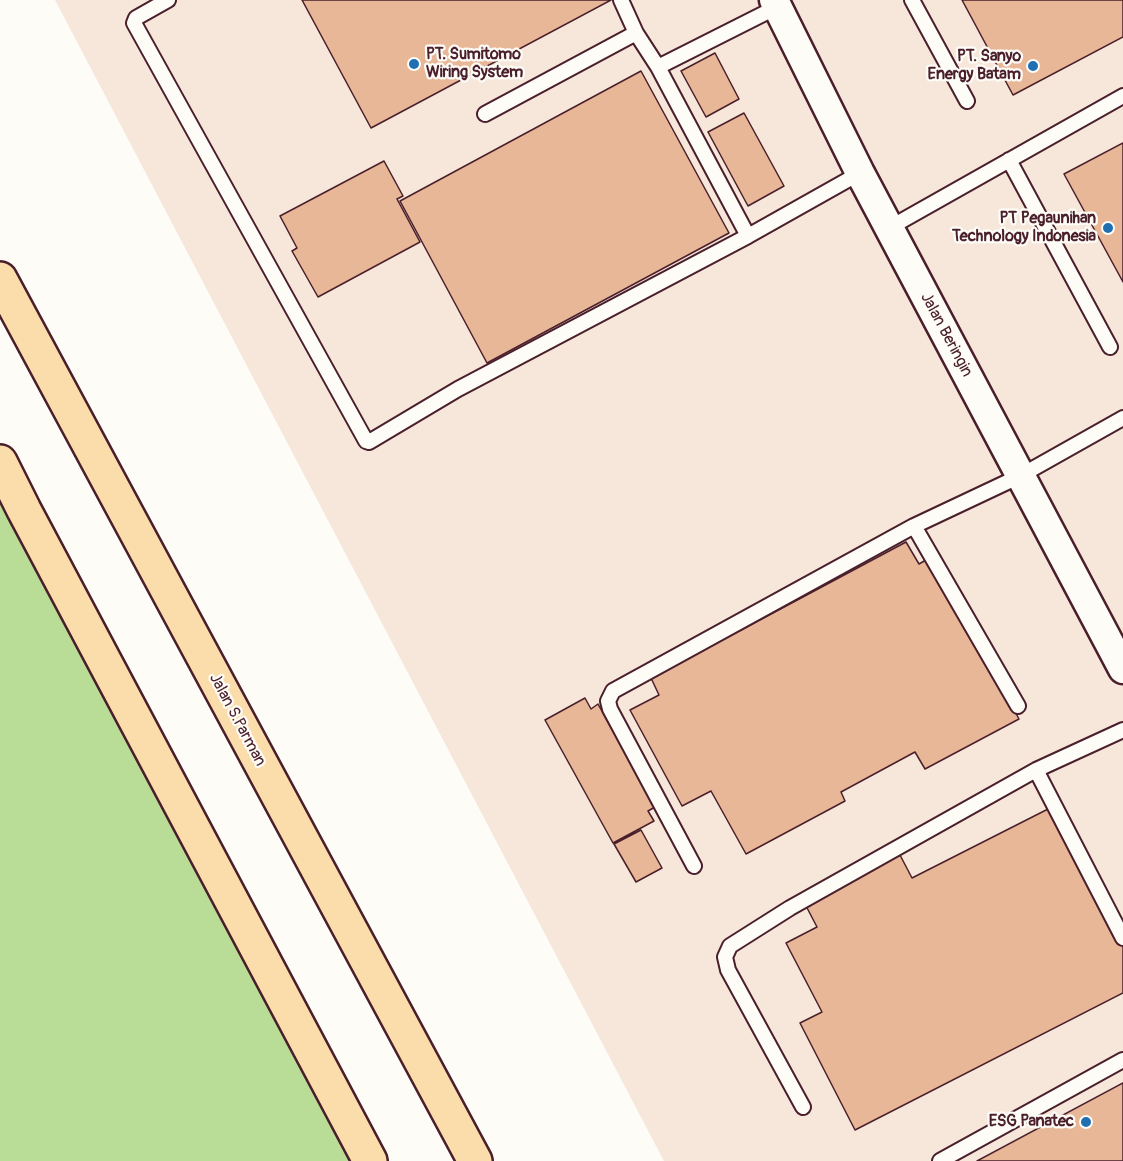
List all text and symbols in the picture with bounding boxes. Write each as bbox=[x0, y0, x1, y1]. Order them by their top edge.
place label: PT. Sumitomo Wiring System bbox=[426, 45, 523, 83]
place label: PT. Sanyo Energy Batam bbox=[928, 47, 1021, 85]
marker: PT. Sumitomo Wiring System bbox=[407, 57, 421, 71]
marker: PT. Sanyo Energy Batam bbox=[1026, 59, 1040, 73]
place label: PT Pegaunihan Technology Indonesia bbox=[952, 209, 1096, 247]
marker: PT Pegaunihan Technology Indonesia bbox=[1101, 221, 1115, 235]
street label: Jalan Beringin bbox=[916, 290, 976, 380]
street label: Jalan S.Parman bbox=[205, 670, 269, 770]
place label: ESG Panatec bbox=[989, 1112, 1074, 1132]
marker: ESG Panatec bbox=[1079, 1115, 1093, 1129]

